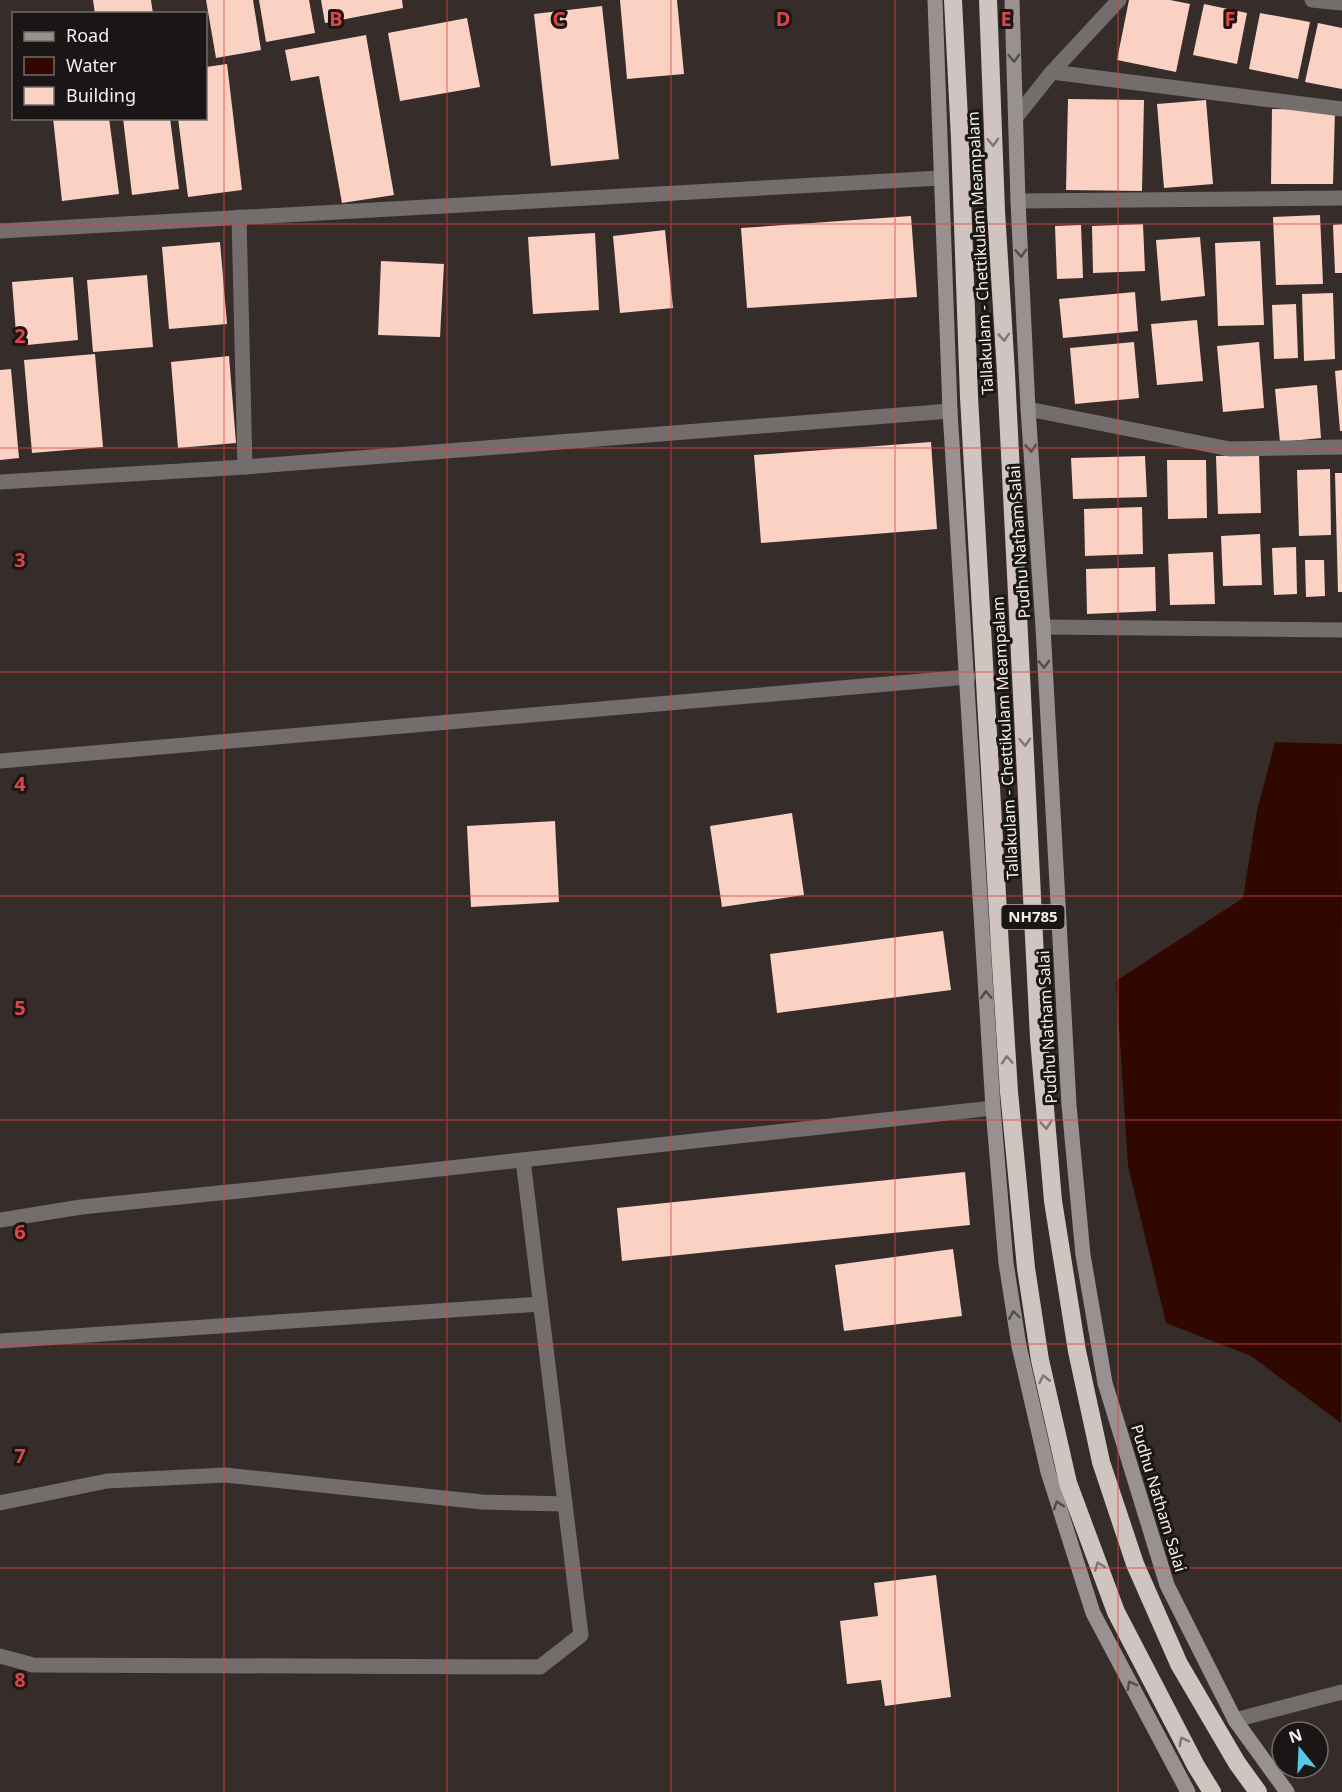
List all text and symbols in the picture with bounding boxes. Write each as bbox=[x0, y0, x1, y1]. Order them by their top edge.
text: B bbox=[329, 5, 343, 32]
text: C bbox=[553, 5, 566, 32]
text: D bbox=[776, 5, 790, 32]
text: E bbox=[1000, 5, 1012, 32]
text: F bbox=[1225, 5, 1235, 32]
legend bbox=[12, 12, 207, 120]
text: Road bbox=[66, 23, 109, 47]
text: Water bbox=[66, 53, 117, 77]
one-way arrow bbox=[1008, 54, 1021, 63]
text: Building bbox=[66, 83, 136, 107]
street label: Tallakulam - Chettikulam Meampalam bbox=[962, 111, 998, 395]
one-way arrow bbox=[987, 138, 1000, 147]
one-way arrow bbox=[1014, 249, 1027, 258]
text: 2 bbox=[14, 322, 26, 349]
one-way arrow bbox=[997, 333, 1010, 342]
one-way arrow bbox=[1024, 444, 1037, 453]
street label: Pudhu Natham Salai bbox=[1003, 465, 1035, 619]
text: 3 bbox=[14, 546, 26, 573]
street label: Tallakulam - Chettikulam Meampalam bbox=[987, 596, 1023, 880]
one-way arrow bbox=[1038, 659, 1051, 668]
one-way arrow bbox=[1018, 737, 1031, 746]
text: 4 bbox=[14, 770, 26, 797]
road number: NH785 bbox=[1002, 905, 1064, 929]
street label: Pudhu Natham Salai bbox=[1032, 950, 1062, 1104]
one-way arrow bbox=[980, 991, 993, 1000]
text: 5 bbox=[14, 994, 26, 1021]
one-way arrow bbox=[1000, 1056, 1013, 1065]
one-way arrow bbox=[1039, 1120, 1052, 1129]
text: 6 bbox=[14, 1218, 26, 1245]
one-way arrow bbox=[1009, 1310, 1021, 1320]
one-way arrow bbox=[1039, 1374, 1052, 1384]
street label: Pudhu Natham Salai bbox=[1126, 1422, 1192, 1574]
text: 7 bbox=[14, 1442, 26, 1469]
one-way arrow bbox=[1053, 1500, 1066, 1511]
one-way arrow bbox=[1093, 1561, 1106, 1571]
text: 8 bbox=[14, 1666, 26, 1693]
one-way arrow bbox=[1127, 1681, 1138, 1691]
north arrow bbox=[1270, 1720, 1330, 1780]
text: N bbox=[1286, 1723, 1305, 1748]
one-way arrow bbox=[1179, 1737, 1190, 1747]

